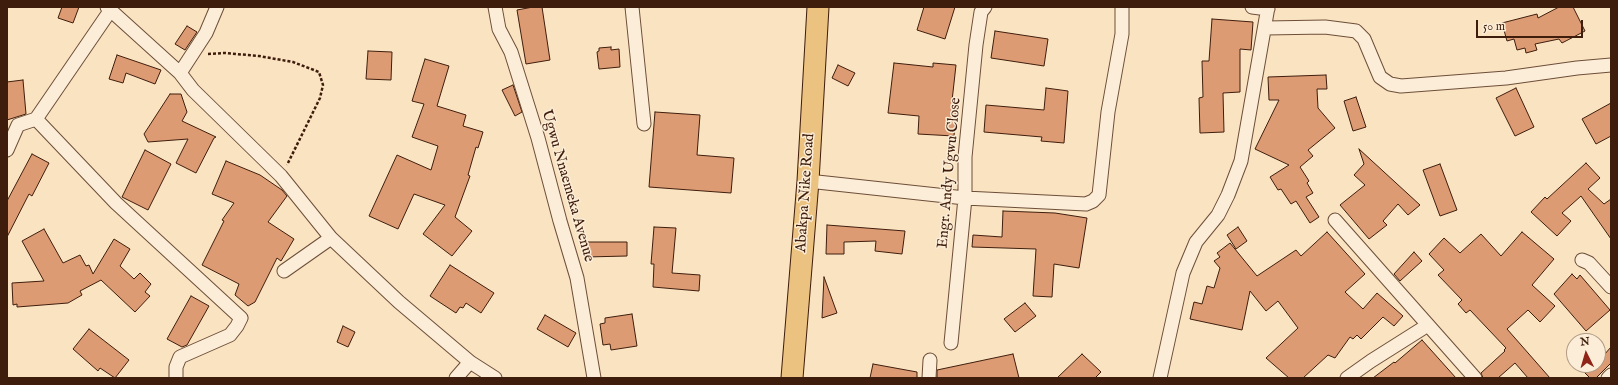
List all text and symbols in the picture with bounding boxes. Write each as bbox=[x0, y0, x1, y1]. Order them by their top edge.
scale bar bbox=[1478, 12, 1585, 38]
text: 50 m bbox=[1483, 19, 1505, 34]
street label: Engr. Andy Ugwu Close bbox=[934, 97, 966, 249]
street label: Ugwu Nnaemeka Avenue bbox=[537, 108, 597, 264]
street label: Abakpa Nike Road bbox=[793, 133, 819, 253]
north arrow bbox=[1566, 333, 1606, 373]
text: N bbox=[1580, 335, 1590, 349]

